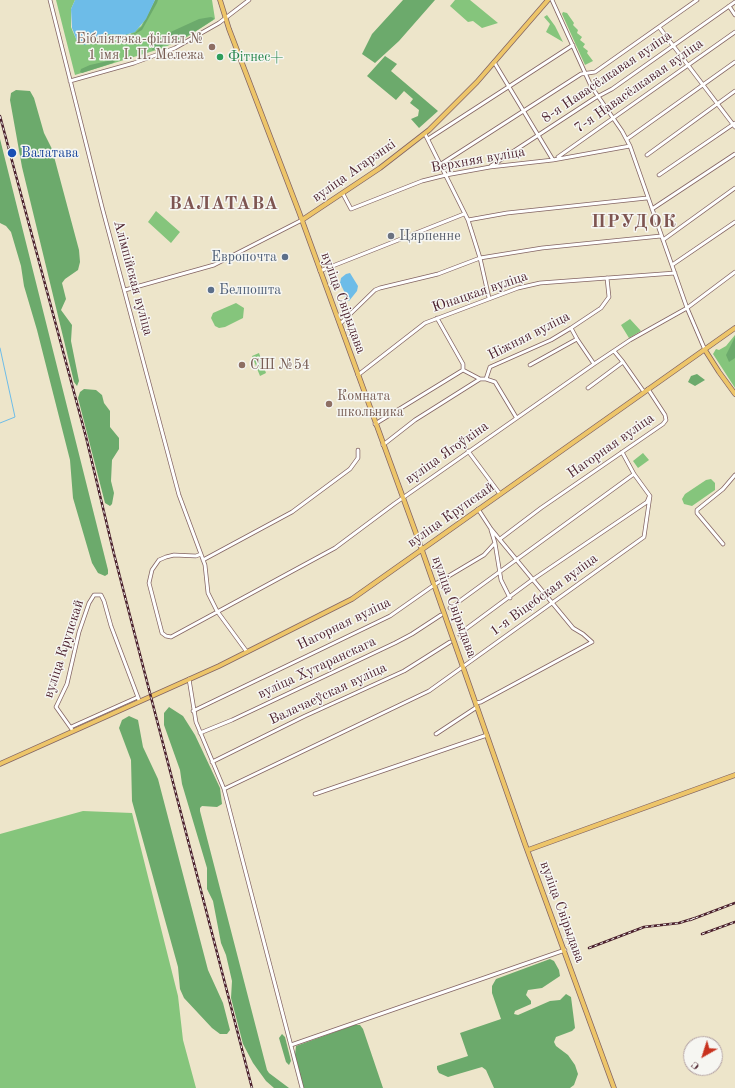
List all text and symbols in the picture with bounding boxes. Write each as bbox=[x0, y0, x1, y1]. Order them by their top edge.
street label: 8-я Навасёлкавая вуліца bbox=[539, 27, 675, 127]
place label: Бібліятэка-філіял № 1 імя І. П. Мележа bbox=[76, 31, 204, 64]
street label: 7-я Навасёлкавая вуліца bbox=[571, 35, 707, 137]
marker: Бібліятэка-філіял № 1 імя І. П. Мележа bbox=[207, 42, 217, 52]
place label: Фітнес+ bbox=[228, 49, 284, 65]
marker: Фітнес+ bbox=[215, 52, 225, 62]
street label: вуліца Агарэнкі bbox=[309, 136, 399, 206]
street label: Верхняя вуліца bbox=[430, 143, 526, 177]
place label: Валатава bbox=[21, 145, 79, 161]
marker: Валатава bbox=[6, 147, 18, 159]
district label: ВАЛАТАВА bbox=[169, 193, 279, 215]
district label: ПРУДОК bbox=[591, 211, 677, 233]
street label: Алімпійская вуліца bbox=[110, 219, 156, 337]
place label: Цярпенне bbox=[399, 228, 461, 244]
marker: Цярпенне bbox=[386, 231, 396, 241]
place label: Европочта bbox=[211, 249, 277, 265]
street label: вуліца Свірыдава bbox=[317, 250, 369, 356]
marker: Европочта bbox=[280, 252, 290, 262]
street label: Юнацкая вуліца bbox=[430, 268, 530, 316]
place label: Белпошта bbox=[219, 282, 281, 298]
marker: Белпошта bbox=[206, 285, 216, 295]
street label: Ніжняя вуліца bbox=[485, 308, 573, 364]
place label: СШ №54 bbox=[250, 357, 310, 373]
marker: СШ №54 bbox=[237, 360, 247, 370]
place label: Комната школьника bbox=[337, 388, 404, 420]
marker: Комната школьника bbox=[324, 399, 334, 409]
street label: Нагорная вуліца bbox=[564, 410, 658, 482]
street label: вуліца Ягоўкіна bbox=[402, 418, 492, 488]
street label: вуліца Крупскай bbox=[404, 479, 498, 551]
street label: 1-я Віцебская вуліца bbox=[487, 550, 601, 640]
street label: вуліца Свірыдава bbox=[428, 554, 480, 660]
street label: Нагорная вуліца bbox=[294, 594, 394, 654]
street label: вуліца Крупскай bbox=[40, 598, 88, 700]
street label: вуліца Хутаранскага bbox=[255, 633, 379, 703]
street label: Валачаеўская вуліца bbox=[267, 659, 389, 729]
street label: вуліца Свірыдава bbox=[536, 859, 588, 965]
north arrow bbox=[683, 1036, 723, 1076]
text: С bbox=[689, 1058, 702, 1072]

